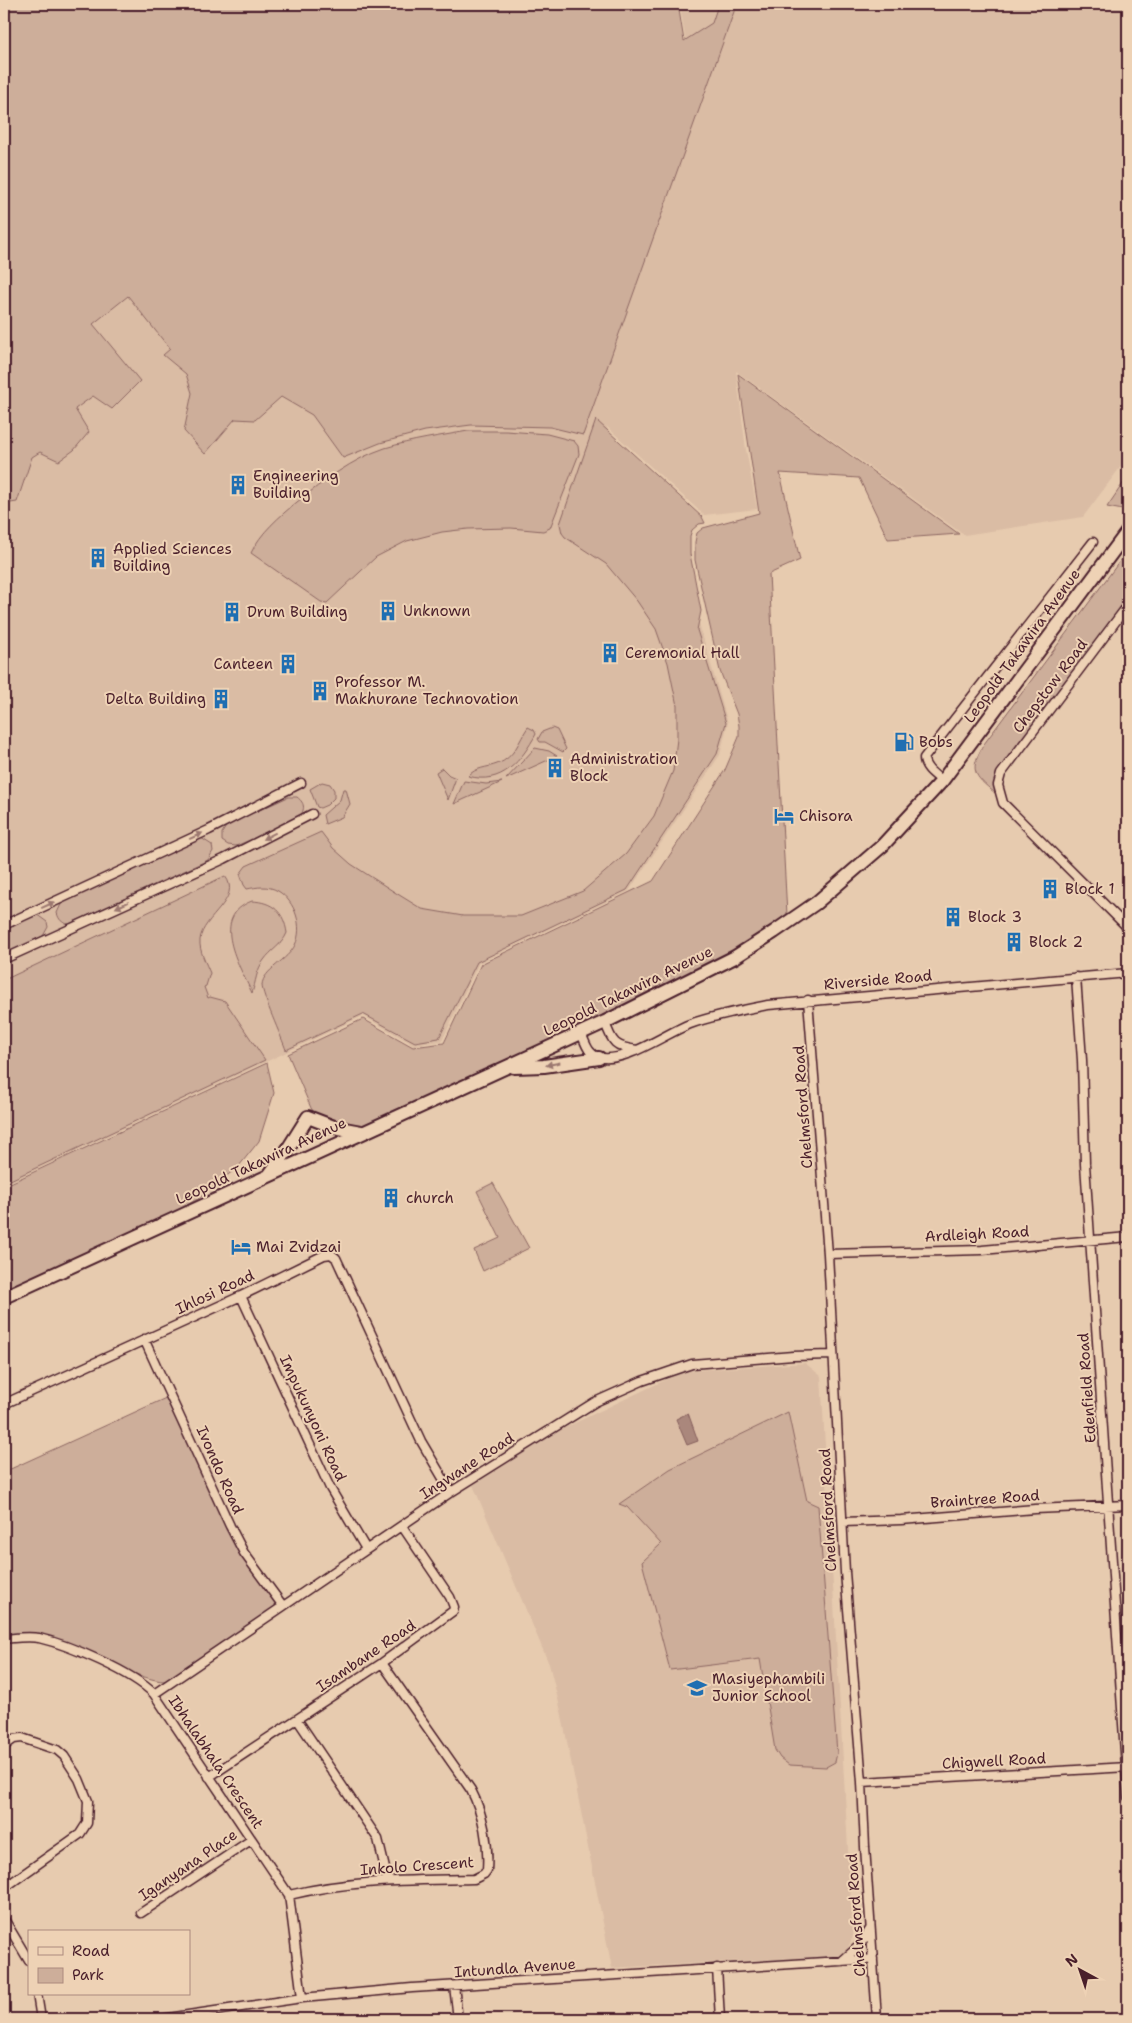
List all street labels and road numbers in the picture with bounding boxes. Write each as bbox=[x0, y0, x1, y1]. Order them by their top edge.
street label: Leopold Takawira Avenue bbox=[959, 565, 1085, 727]
street label: Chepstow Road bbox=[1008, 635, 1092, 737]
street label: Leopold Takawira Avenue bbox=[540, 941, 716, 1041]
street label: Riverside Road bbox=[823, 965, 933, 995]
street label: Chelmsford Road bbox=[789, 1044, 817, 1169]
street label: Leopold Takawira Avenue bbox=[172, 1113, 350, 1209]
street label: Ardleigh Road bbox=[924, 1221, 1030, 1247]
street label: Ihlosi Road bbox=[172, 1265, 258, 1319]
street label: Edenfield Road bbox=[1073, 1332, 1101, 1444]
street label: Impukunyoni Road bbox=[275, 1352, 351, 1485]
street label: Ivondo Road bbox=[192, 1423, 249, 1518]
street label: Ingwane Road bbox=[416, 1428, 518, 1504]
street label: Chelmsford Road bbox=[815, 1447, 841, 1572]
street label: Braintree Road bbox=[930, 1485, 1041, 1513]
street label: Isambane Road bbox=[312, 1615, 420, 1697]
street label: Ibhalabhala Crescent bbox=[164, 1691, 268, 1833]
street label: Chigwell Road bbox=[941, 1748, 1047, 1774]
street label: Iganyana Place bbox=[135, 1825, 241, 1905]
street label: Inkolo Crescent bbox=[359, 1852, 475, 1880]
street label: Chelmsford Road bbox=[842, 1852, 870, 1977]
street label: Intundla Avenue bbox=[453, 1954, 577, 1982]

